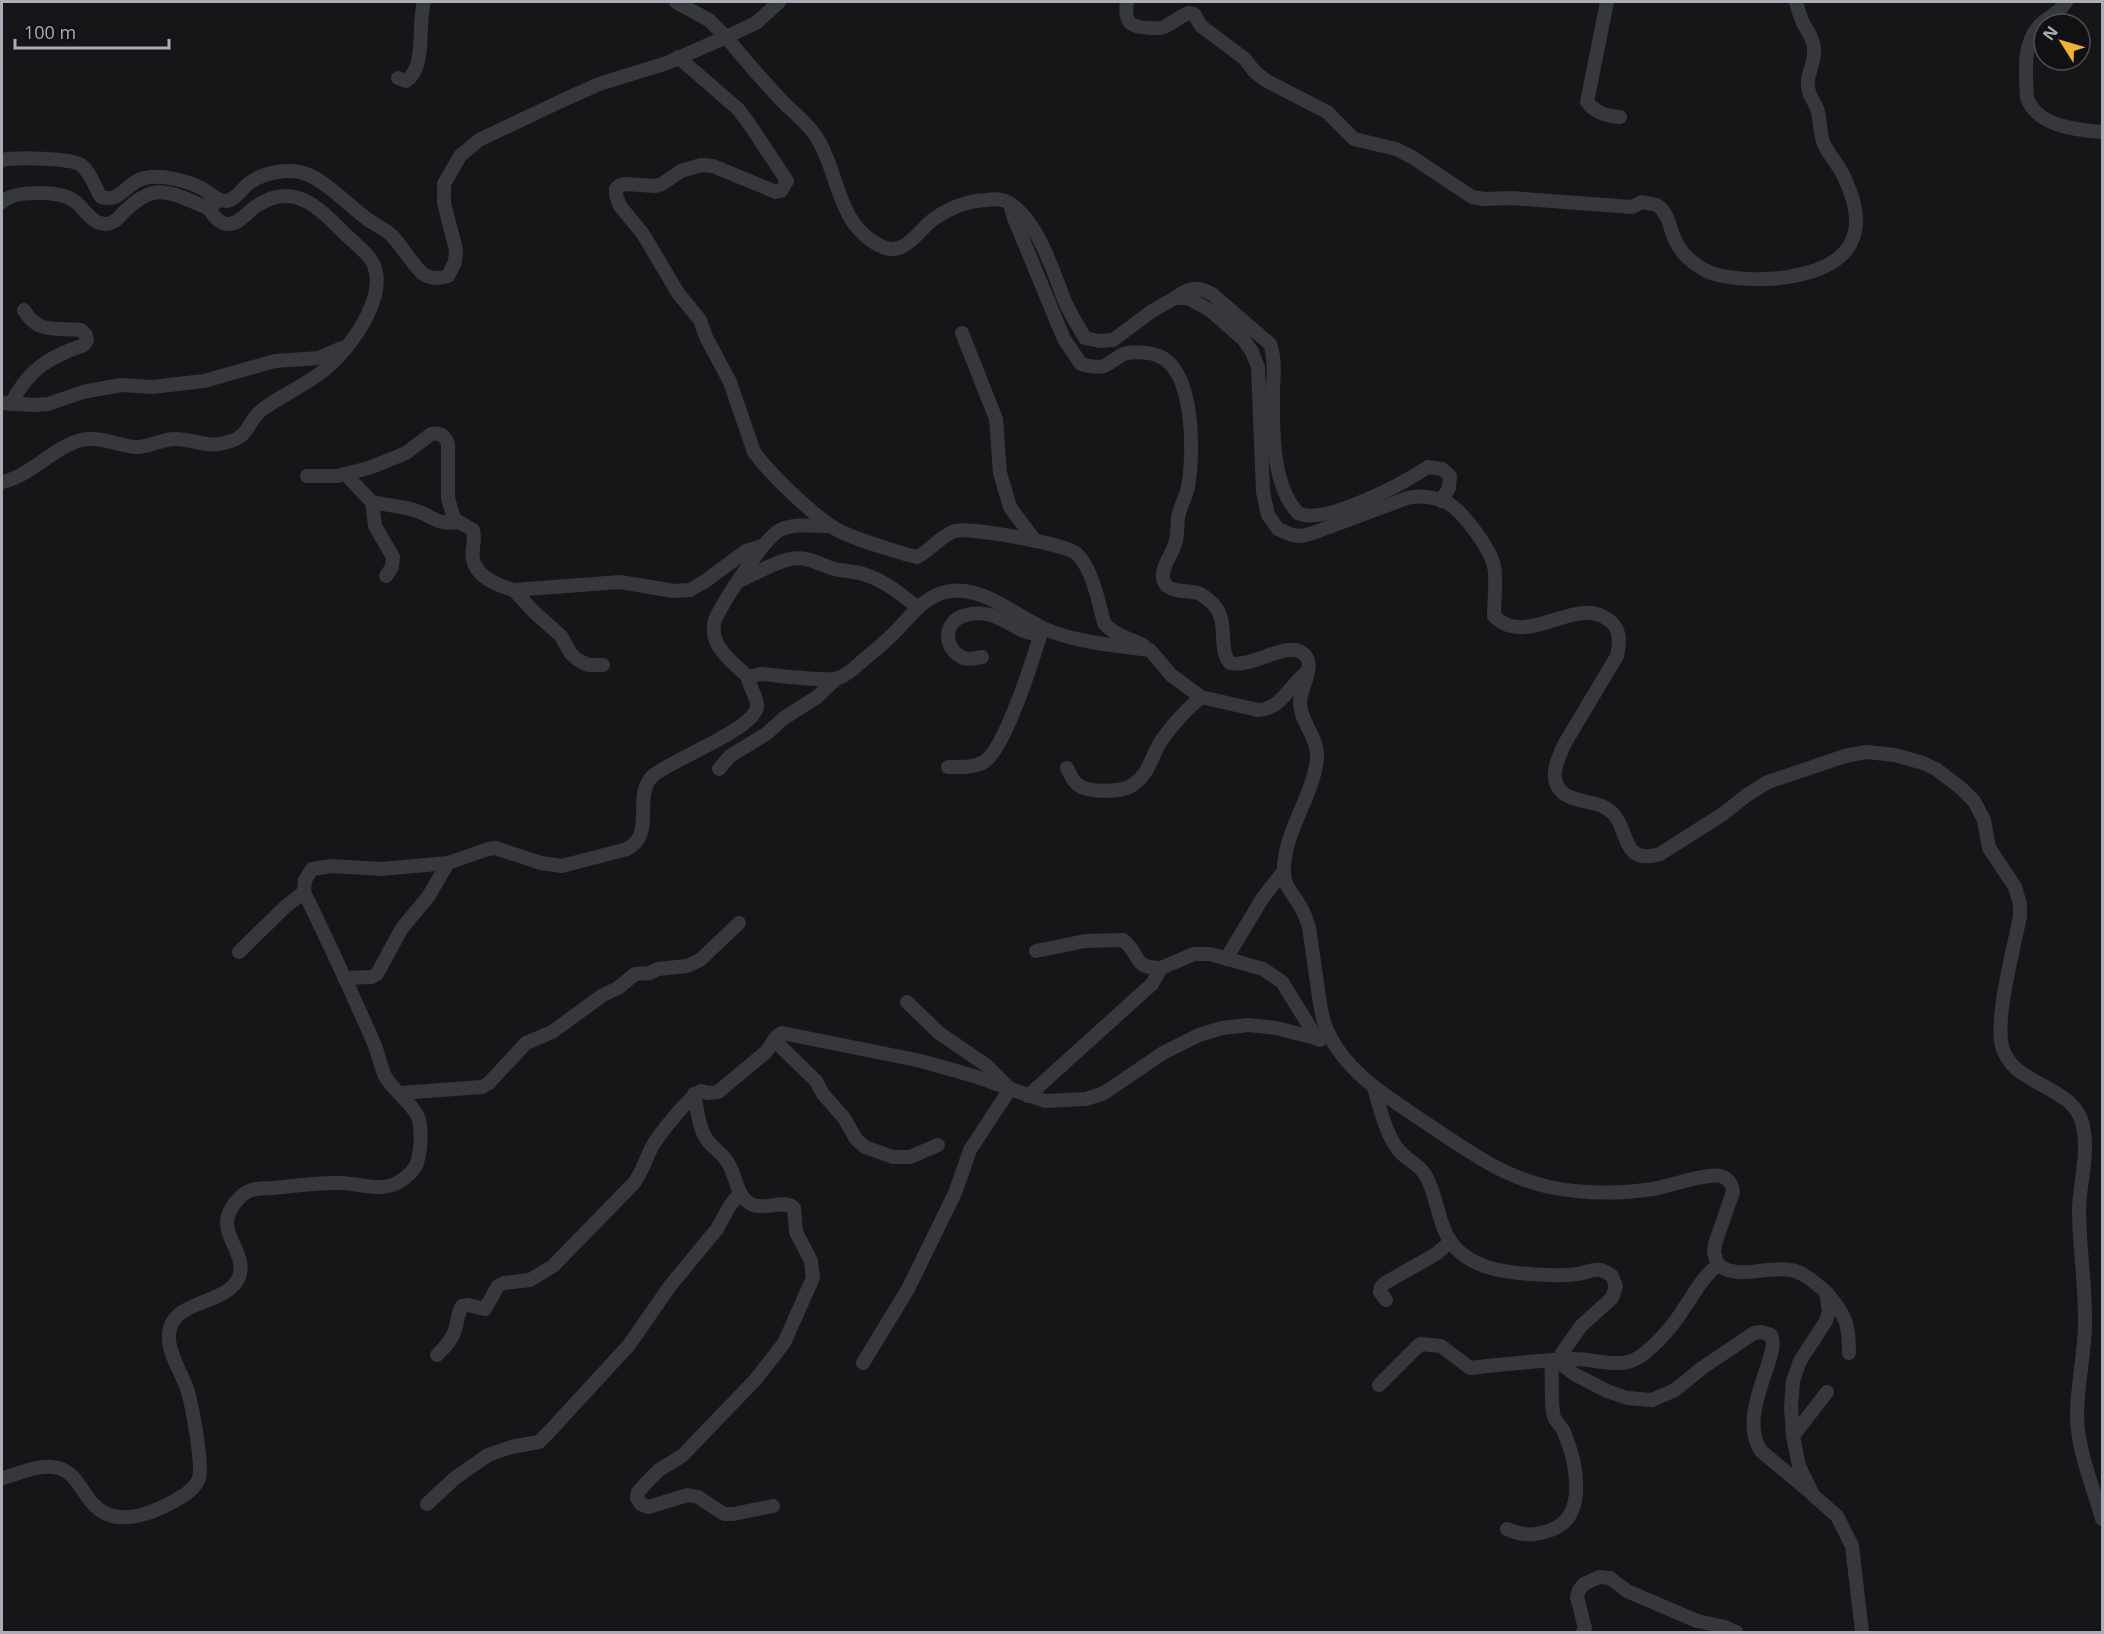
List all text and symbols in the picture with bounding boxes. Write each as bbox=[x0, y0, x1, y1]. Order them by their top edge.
scale bar bbox=[15, 12, 170, 50]
north arrow bbox=[2032, 12, 2092, 72]
text: 100 m bbox=[24, 20, 76, 44]
text: N bbox=[2037, 21, 2063, 45]

